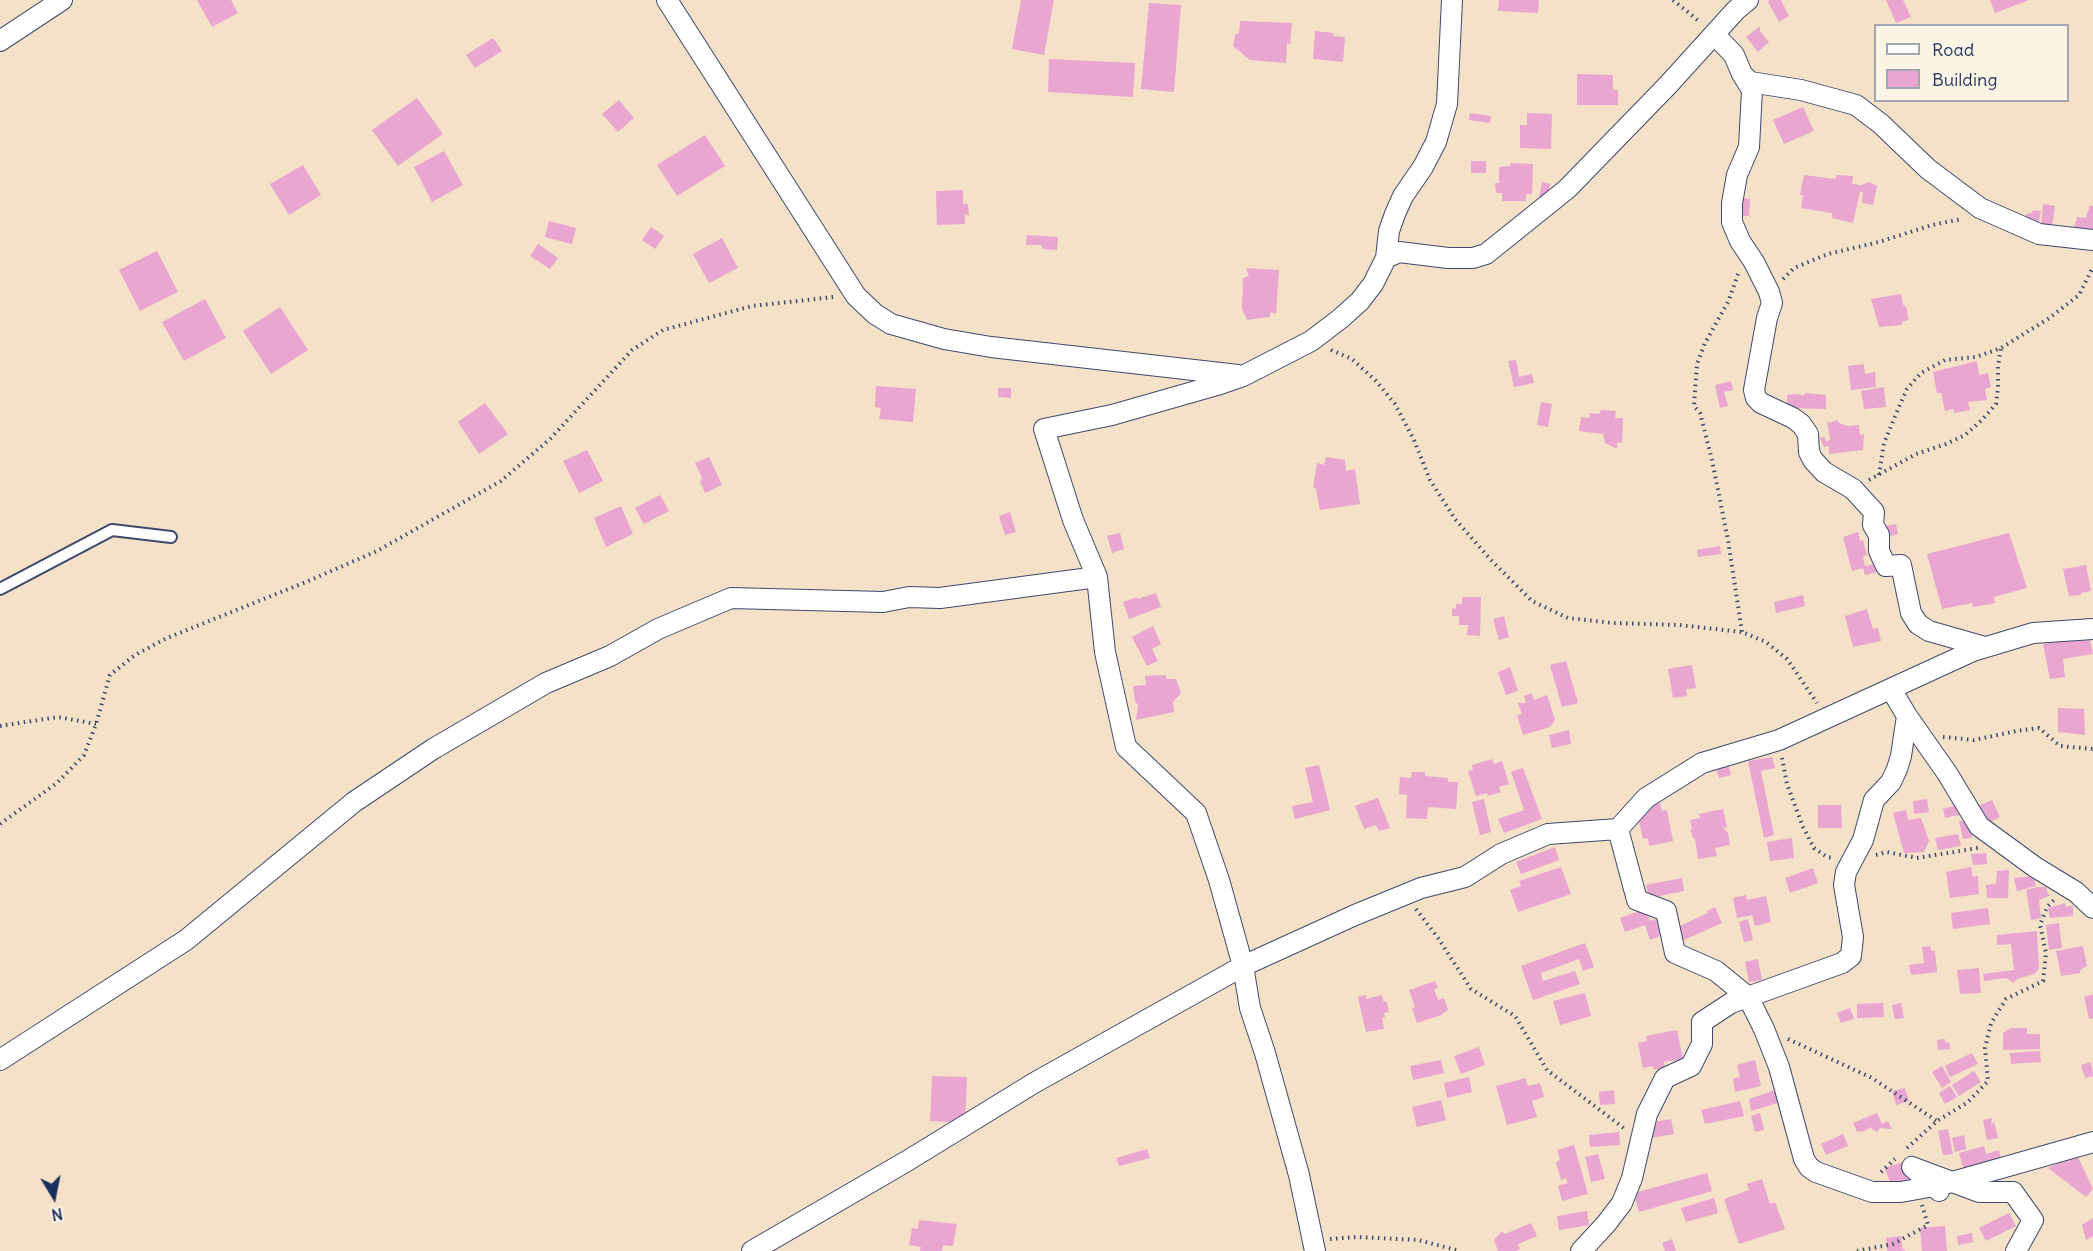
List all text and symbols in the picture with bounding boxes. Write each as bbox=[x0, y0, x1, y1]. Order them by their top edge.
legend bbox=[1874, 24, 2069, 102]
text: Road bbox=[1932, 38, 1974, 61]
text: Building bbox=[1932, 68, 1997, 91]
north arrow bbox=[24, 1167, 84, 1227]
text: N bbox=[50, 1204, 64, 1226]

